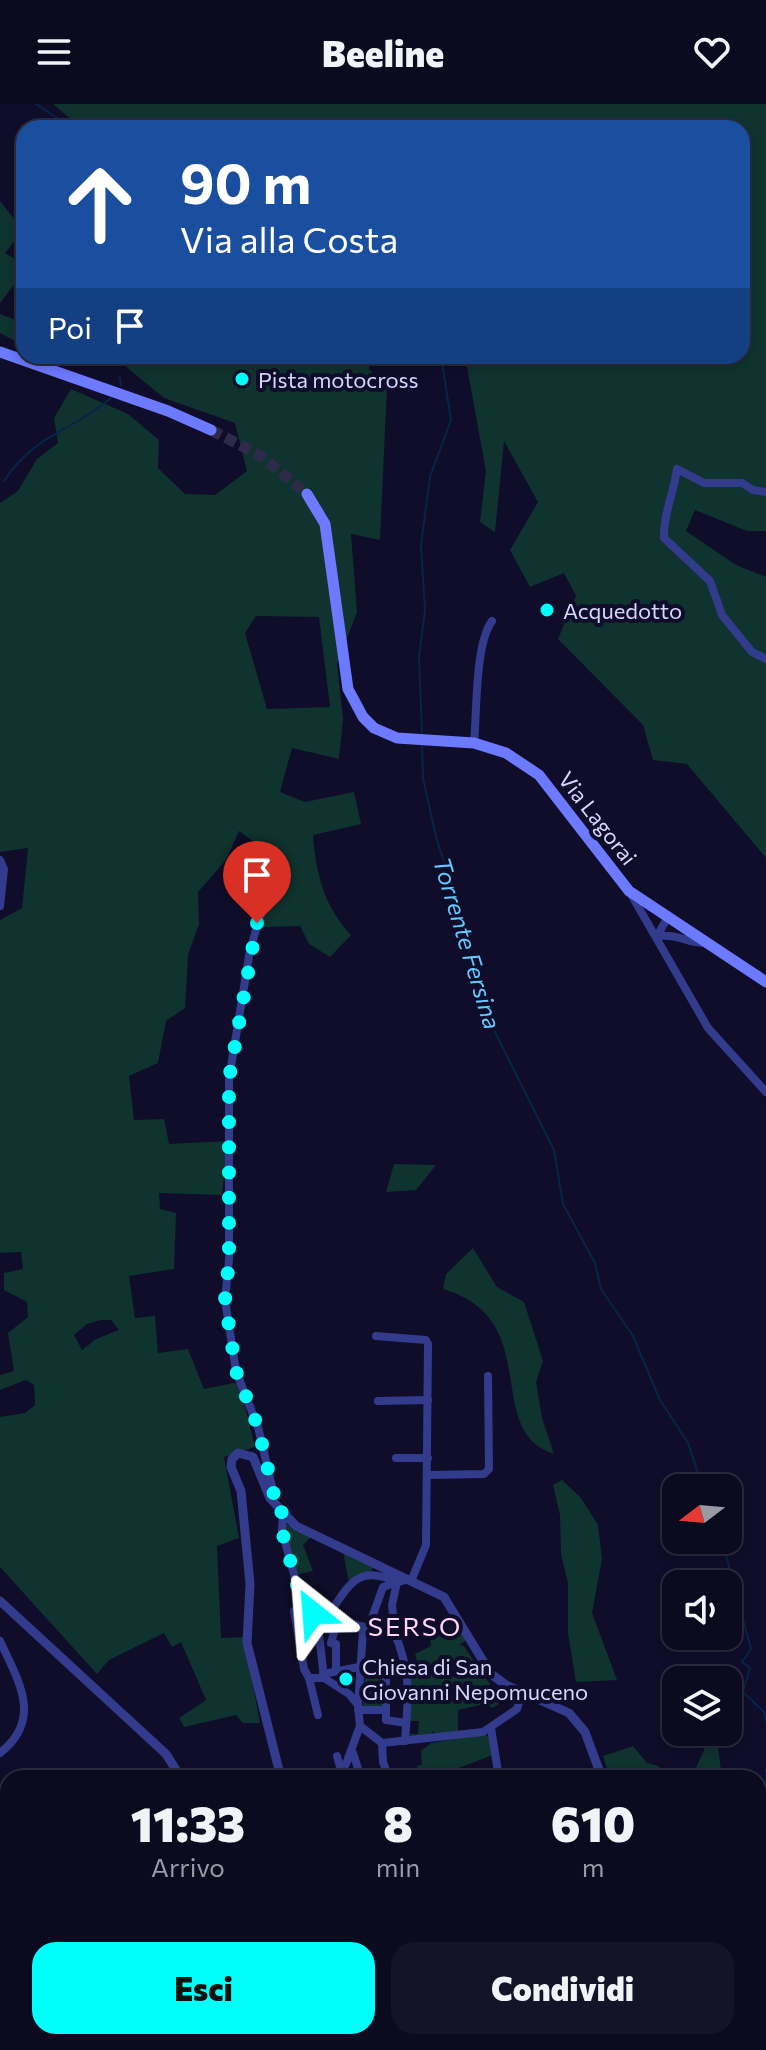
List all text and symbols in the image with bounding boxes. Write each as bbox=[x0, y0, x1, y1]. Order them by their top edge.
icon: menu bbox=[32, 30, 76, 74]
text: Beeline bbox=[322, 30, 444, 74]
icon: heart bbox=[690, 30, 734, 74]
text: 90 m bbox=[180, 147, 311, 216]
icon: ahead bbox=[48, 152, 152, 256]
text: Via alla Costa bbox=[180, 216, 398, 260]
icon: arrive bbox=[108, 304, 152, 348]
text: Poi bbox=[48, 308, 92, 345]
place label: Pista motocross bbox=[258, 366, 419, 393]
marker: Pista motocross bbox=[233, 370, 251, 388]
place label: Acquedotto bbox=[563, 597, 682, 624]
marker: Acquedotto bbox=[538, 601, 556, 619]
street label: Via Lagorai bbox=[553, 766, 643, 870]
pin bbox=[223, 841, 291, 923]
icon: arrive bbox=[235, 853, 279, 897]
water label: Torrente Fersina bbox=[428, 853, 508, 1033]
north arrow bbox=[662, 1474, 742, 1554]
map controls bbox=[662, 1474, 742, 1746]
button: sound bbox=[662, 1570, 742, 1650]
position arrow bbox=[271, 1571, 355, 1655]
district label: SERSO bbox=[368, 1610, 462, 1641]
place label: Chiesa di San Giovanni Nepomuceno bbox=[362, 1653, 588, 1705]
button: layers bbox=[662, 1666, 742, 1746]
marker: Chiesa di San Giovanni Nepomuceno bbox=[337, 1670, 355, 1688]
text: 11:33 bbox=[131, 1793, 245, 1852]
text: 8 bbox=[383, 1793, 413, 1852]
text: 610 bbox=[551, 1793, 635, 1852]
text: Arrivo bbox=[151, 1851, 225, 1882]
text: min bbox=[376, 1851, 420, 1882]
text: m bbox=[582, 1851, 604, 1882]
button: Esci bbox=[32, 1942, 375, 2034]
button: Condividi bbox=[391, 1942, 734, 2034]

